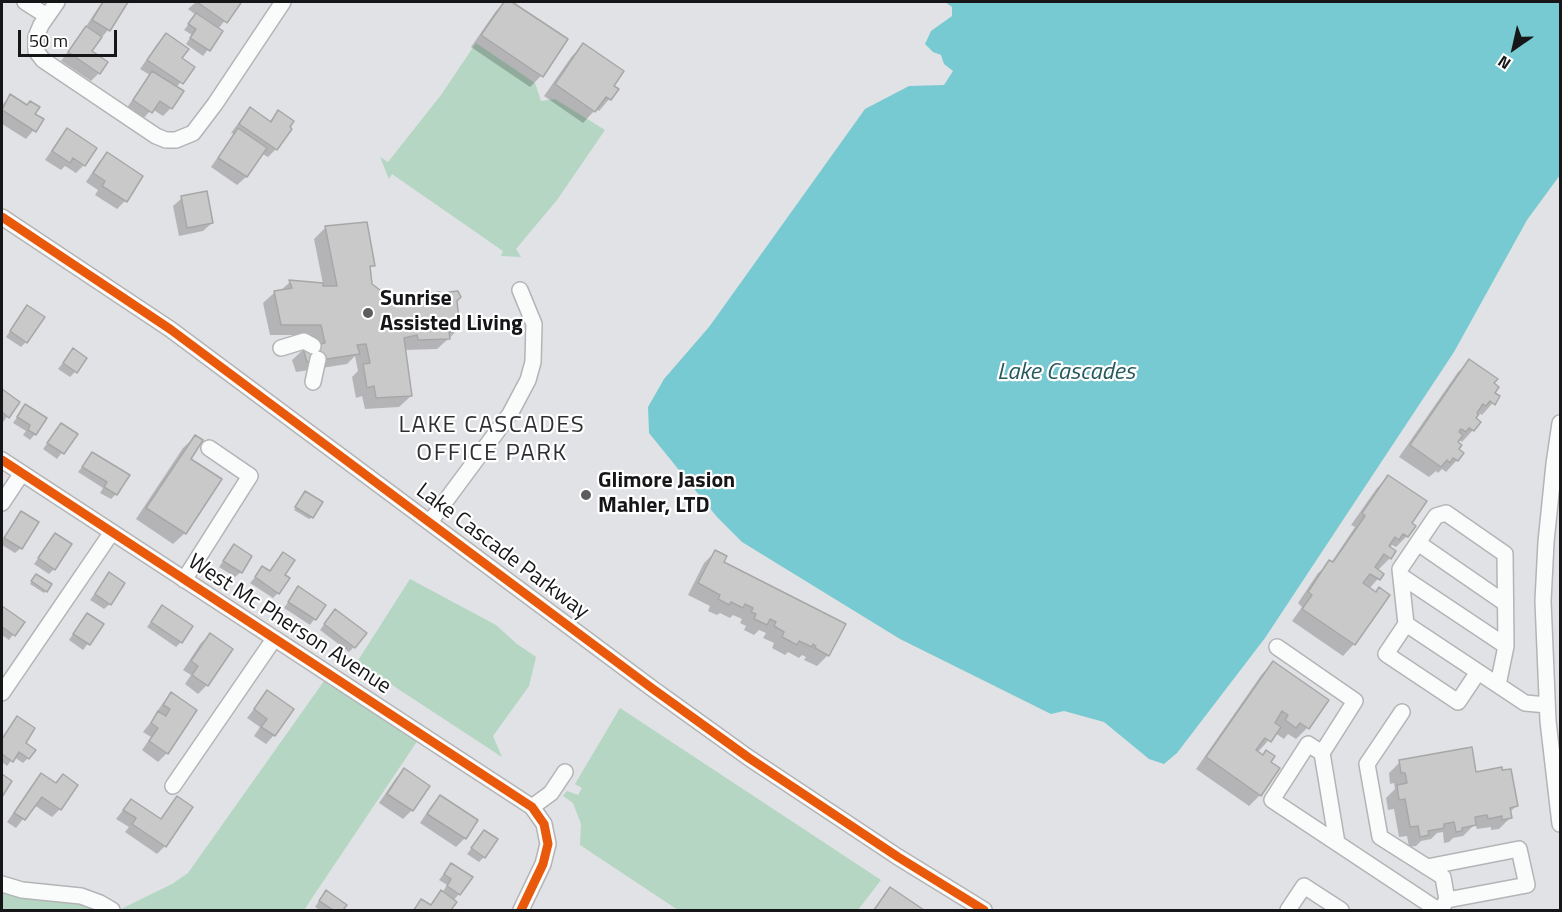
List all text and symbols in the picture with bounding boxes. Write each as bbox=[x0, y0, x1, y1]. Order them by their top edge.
scale bar bbox=[21, 18, 120, 56]
north arrow bbox=[1484, 18, 1544, 78]
text: 50 m bbox=[29, 27, 68, 54]
text: N bbox=[1493, 50, 1515, 76]
place label: Sunrise Assisted Living bbox=[380, 287, 523, 338]
marker: Sunrise Assisted Living bbox=[361, 306, 375, 320]
water label: Lake Cascades bbox=[997, 359, 1135, 387]
district label: LAKE CASCADES OFFICE PARK bbox=[399, 412, 585, 468]
place label: Glimore Jasion Mahler, LTD bbox=[598, 469, 735, 520]
street label: Lake Cascade Parkway bbox=[410, 478, 594, 626]
marker: Glimore Jasion Mahler, LTD bbox=[579, 488, 593, 502]
street label: West Mc Pherson Avenue bbox=[183, 549, 395, 701]

